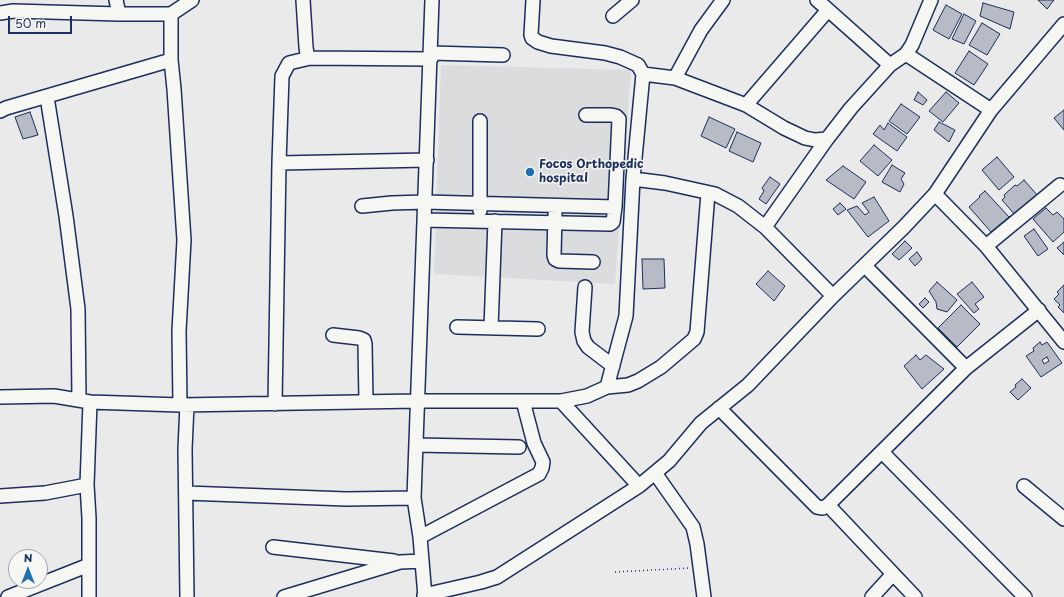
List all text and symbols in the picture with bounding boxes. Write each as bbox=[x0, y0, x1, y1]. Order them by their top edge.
scale bar bbox=[10, 8, 74, 34]
text: 50 m bbox=[15, 14, 46, 32]
place label: Focos Orthopedic hospital bbox=[539, 158, 644, 186]
marker: Focos Orthopedic hospital bbox=[524, 166, 536, 178]
north arrow bbox=[8, 549, 48, 589]
text: N bbox=[24, 549, 32, 566]

